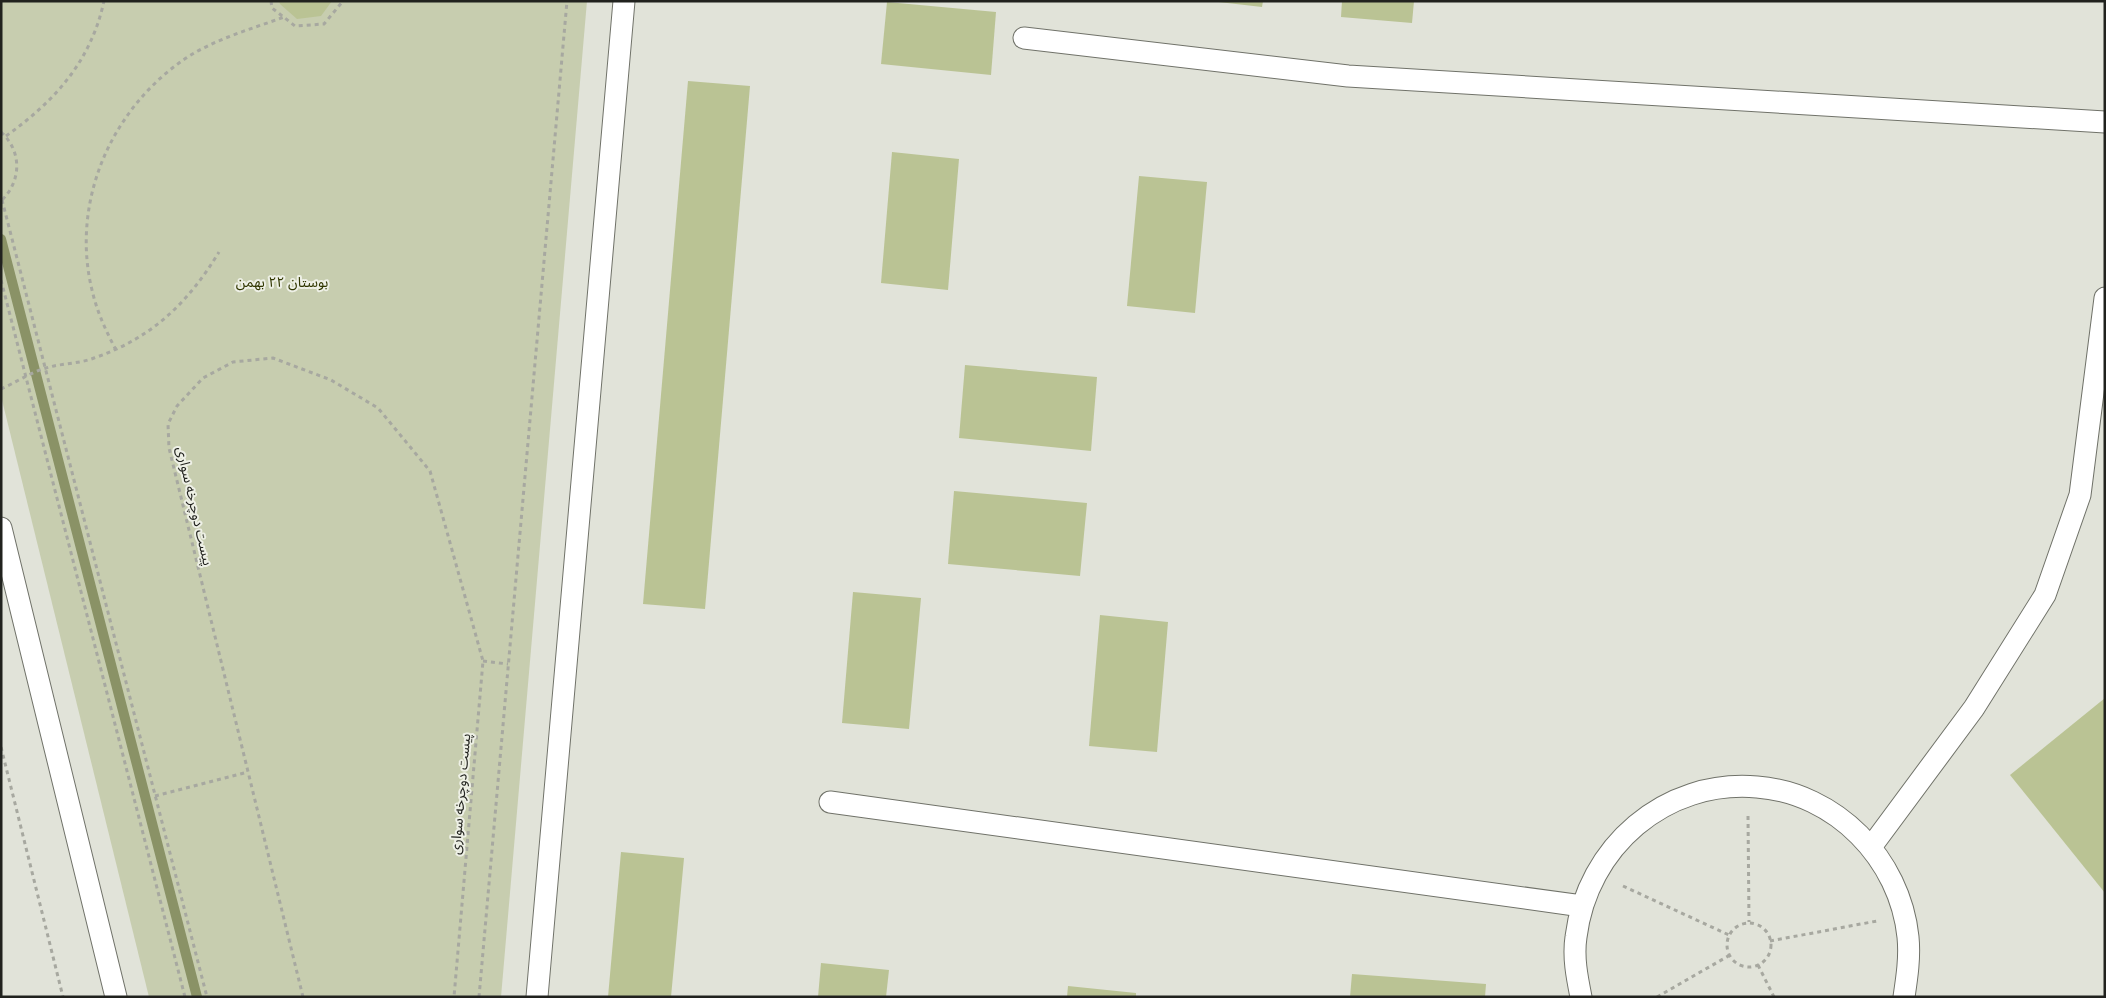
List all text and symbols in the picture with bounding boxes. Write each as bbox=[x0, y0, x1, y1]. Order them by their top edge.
park label: بوستان ۲۲ بهمن bbox=[236, 273, 329, 291]
street label: پیست دوچرخه سواری bbox=[171, 445, 217, 568]
street label: پیست دوچرخه سواری bbox=[446, 733, 475, 856]

